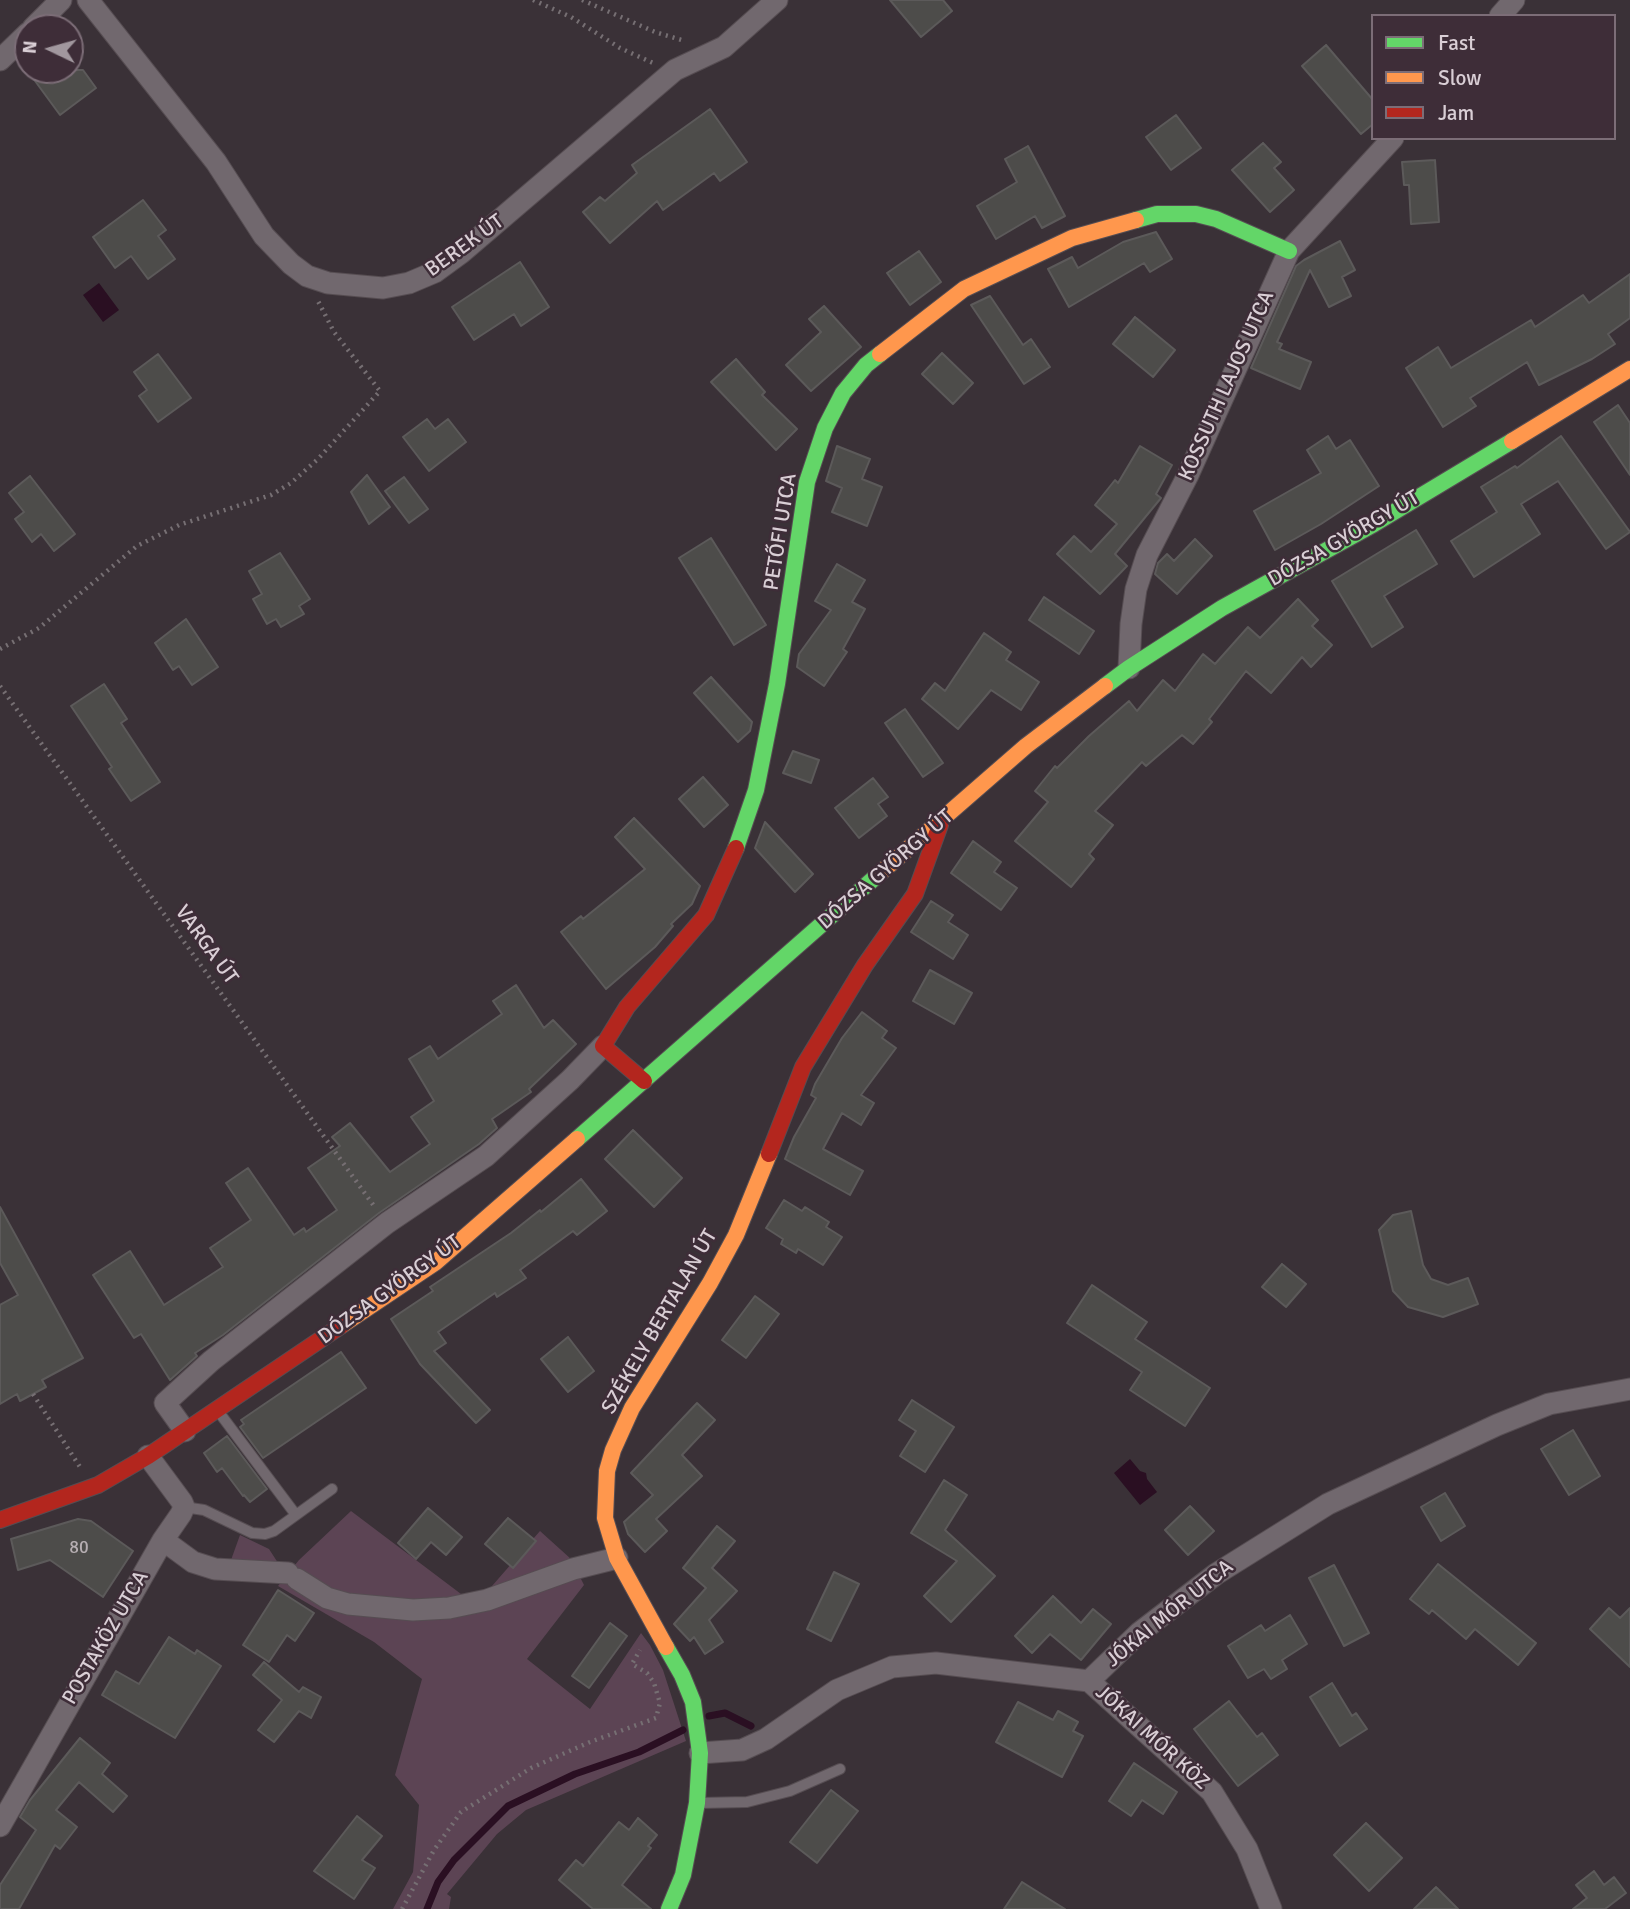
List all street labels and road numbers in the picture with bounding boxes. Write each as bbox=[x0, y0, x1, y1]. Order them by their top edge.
street label: BEREK ÚT bbox=[421, 209, 509, 283]
street label: KOSSUTH LAJOS UTCA bbox=[1174, 287, 1280, 485]
street label: PETŐFI UTCA bbox=[759, 472, 803, 592]
street label: DÓZSA GYÖRGY ÚT bbox=[1264, 485, 1424, 593]
street label: DÓZSA GYÖRGY ÚT bbox=[813, 805, 959, 935]
street label: VARGA ÚT bbox=[169, 901, 243, 989]
street label: SZÉKELY BERTALAN ÚT bbox=[597, 1225, 723, 1419]
street label: DÓZSA GYÖRGY ÚT bbox=[314, 1230, 466, 1350]
street label: JÓKAI MÓR UTCA bbox=[1101, 1555, 1239, 1673]
street label: POSTAKÖZ UTCA bbox=[58, 1567, 154, 1709]
street label: JÓKAI MÓR KÖZ bbox=[1090, 1680, 1214, 1796]

